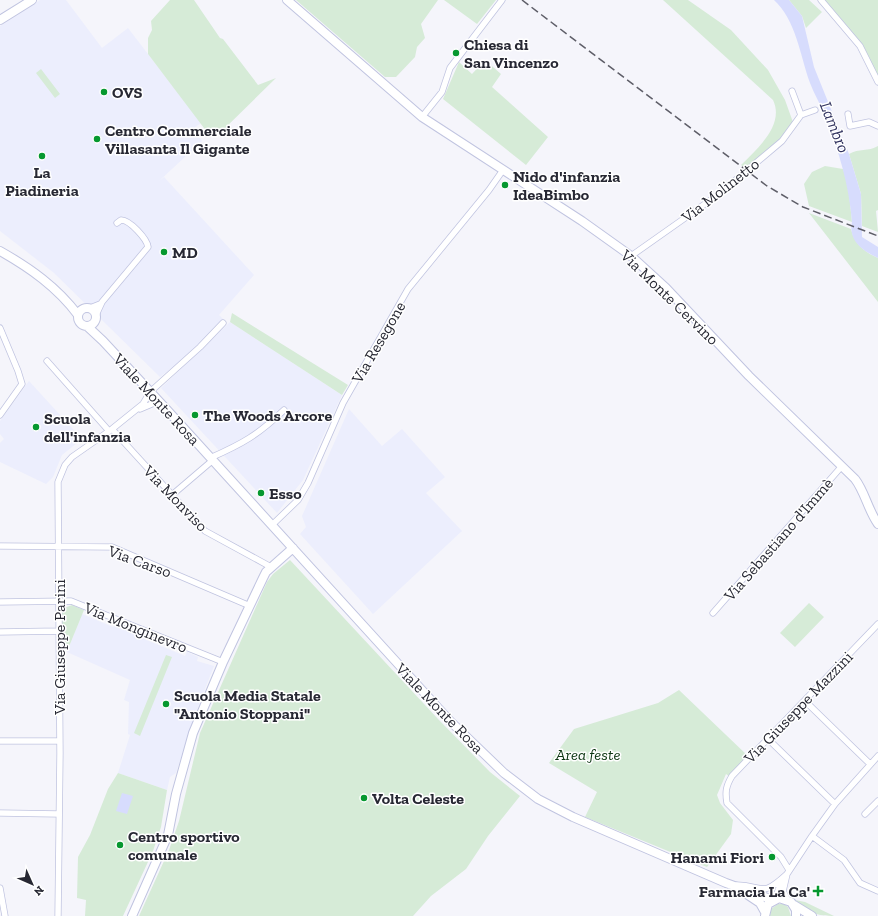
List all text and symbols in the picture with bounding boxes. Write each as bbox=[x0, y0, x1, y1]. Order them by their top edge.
place label: Chiesa di San Vincenzo bbox=[464, 35, 559, 72]
marker: Chiesa di San Vincenzo bbox=[451, 48, 461, 58]
place label: OVS bbox=[112, 83, 142, 102]
marker: OVS bbox=[99, 87, 109, 97]
water label: Lambro bbox=[816, 98, 854, 156]
place label: Centro Commerciale Villasanta Il Gigante bbox=[105, 121, 252, 158]
marker: Centro Commerciale Villasanta Il Gigante bbox=[92, 134, 102, 144]
marker: La Piadineria bbox=[37, 151, 47, 161]
street label: Via Molinetto bbox=[677, 154, 763, 227]
place label: La Piadineria bbox=[5, 163, 79, 200]
place label: Nido d'infanzia IdeaBimbo bbox=[513, 167, 620, 204]
marker: Nido d'infanzia IdeaBimbo bbox=[500, 180, 510, 190]
place label: MD bbox=[172, 243, 198, 262]
street label: Via Monte Cervino bbox=[616, 245, 723, 349]
marker: MD bbox=[159, 247, 169, 257]
street label: Via Resegone bbox=[347, 298, 409, 387]
street label: Viale Monte Rosa bbox=[109, 349, 204, 449]
place label: The Woods Arcore bbox=[203, 406, 333, 425]
place label: Scuola dell'infanzia bbox=[44, 409, 131, 446]
marker: The Woods Arcore bbox=[190, 410, 200, 420]
marker: Scuola dell'infanzia bbox=[31, 422, 41, 432]
street label: Via Monviso bbox=[139, 461, 212, 535]
street label: Via Sebastiano d'Immè bbox=[719, 474, 837, 605]
place label: Esso bbox=[269, 484, 302, 503]
marker: Esso bbox=[256, 488, 266, 498]
street label: Via Carso bbox=[105, 541, 174, 582]
street label: Via Giuseppe Parini bbox=[50, 579, 69, 716]
street label: Via Monginevro bbox=[80, 598, 190, 657]
street label: Via Giuseppe Mazzini bbox=[739, 647, 857, 768]
street label: Viale Monte Rosa bbox=[391, 658, 488, 758]
place label: Scuola Media Statale "Antonio Stoppani" bbox=[174, 686, 321, 723]
marker: Scuola Media Statale "Antonio Stoppani" bbox=[161, 699, 171, 709]
park label: Area feste bbox=[555, 745, 620, 764]
place label: Volta Celeste bbox=[372, 789, 464, 808]
marker: Volta Celeste bbox=[359, 793, 369, 803]
place label: Centro sportivo comunale bbox=[128, 827, 240, 864]
marker: Centro sportivo comunale bbox=[115, 840, 125, 850]
place label: Hanami Fiori bbox=[670, 848, 764, 867]
marker: Hanami Fiori bbox=[767, 852, 777, 862]
north arrow bbox=[12, 864, 52, 904]
place label: Farmacia La Ca' bbox=[699, 882, 810, 901]
text: N bbox=[31, 883, 46, 899]
marker: Farmacia La Ca' bbox=[813, 886, 823, 896]

